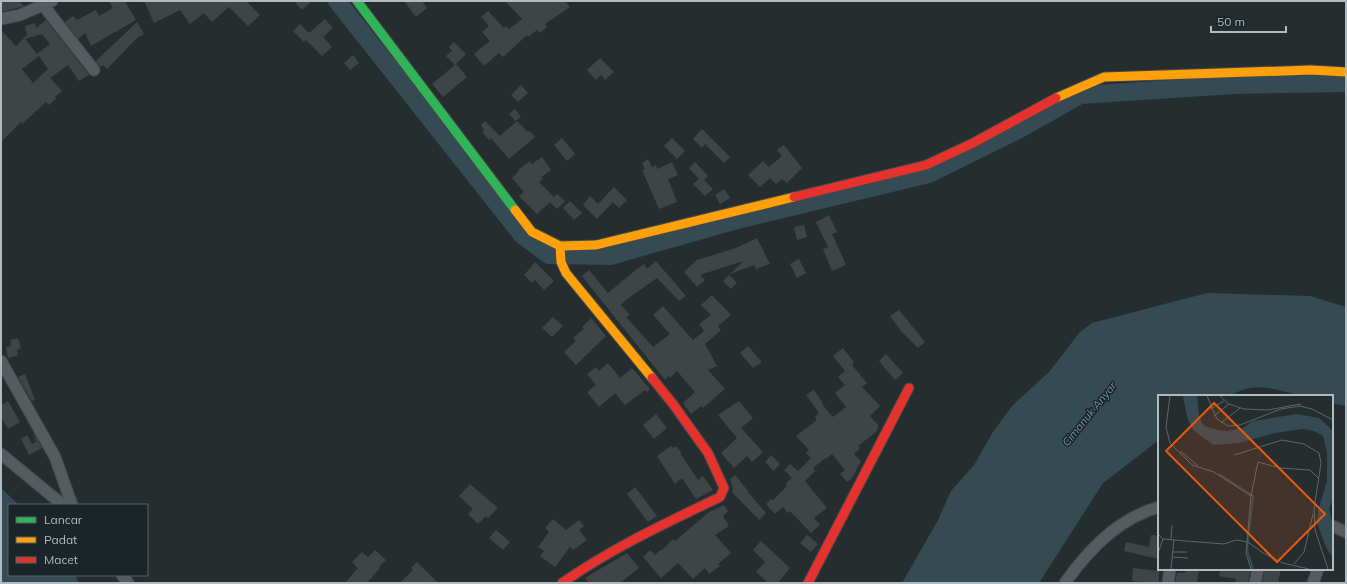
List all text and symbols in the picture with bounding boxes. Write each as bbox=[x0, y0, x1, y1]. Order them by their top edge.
scale bar bbox=[1211, 8, 1286, 34]
text: 50 m bbox=[1217, 14, 1245, 29]
water label: Cimanuk Anyar bbox=[1059, 378, 1120, 449]
inset map bbox=[1158, 395, 1333, 570]
legend bbox=[8, 504, 148, 576]
text: Lancar bbox=[44, 512, 83, 527]
text: Padat bbox=[44, 532, 77, 547]
text: Macet bbox=[44, 552, 78, 567]

